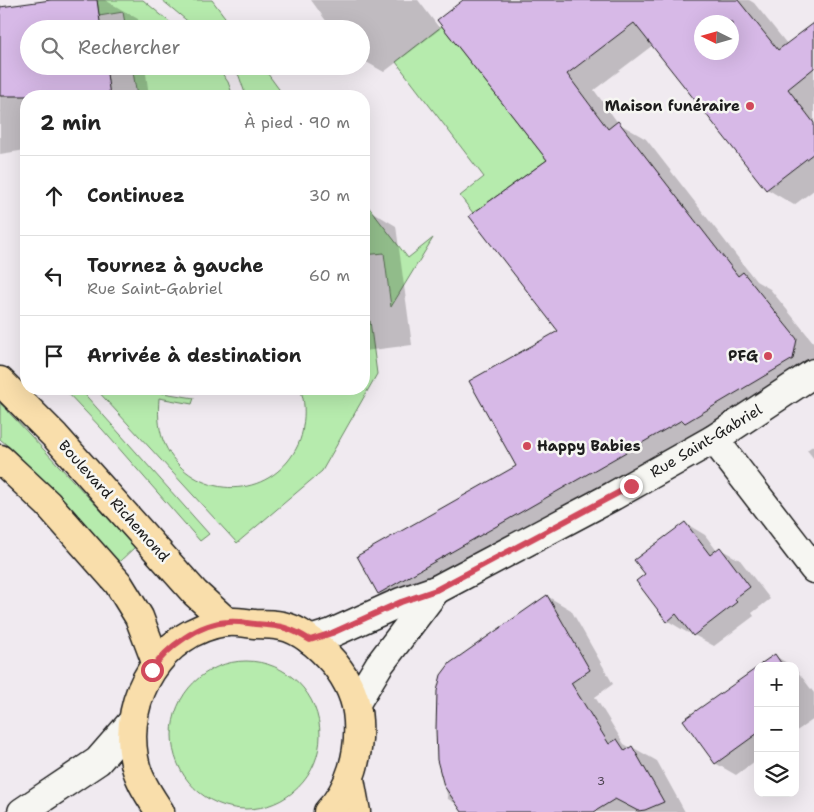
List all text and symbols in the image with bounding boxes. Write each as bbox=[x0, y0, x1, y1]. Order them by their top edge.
north arrow bbox=[694, 15, 739, 60]
search box bbox=[20, 20, 370, 75]
icon: search bbox=[38, 34, 66, 62]
text: Rechercher bbox=[78, 35, 181, 60]
place label: Maison funéraire bbox=[605, 96, 740, 116]
marker: Maison funéraire bbox=[744, 100, 756, 112]
text: 2 min bbox=[40, 109, 101, 137]
text: À pied · 90 m bbox=[244, 112, 350, 133]
icon: ahead bbox=[40, 182, 68, 210]
text: Continuez bbox=[87, 183, 185, 208]
text: 30 m bbox=[309, 185, 350, 206]
text: Tournez à gauche bbox=[87, 253, 264, 278]
icon: left bbox=[40, 262, 68, 290]
text: 60 m bbox=[309, 265, 350, 286]
text: Rue Saint-Gabriel bbox=[87, 278, 223, 299]
icon: arrive bbox=[40, 342, 68, 370]
text: Arrivée à destination bbox=[87, 343, 301, 368]
place label: PFG bbox=[728, 346, 758, 366]
marker: PFG bbox=[762, 350, 774, 362]
street label: Rue Saint-Gabriel bbox=[646, 399, 766, 482]
street label: Boulevard Richemond bbox=[54, 436, 174, 566]
place label: Happy Babies bbox=[537, 436, 641, 456]
marker: Happy Babies bbox=[521, 440, 533, 452]
route end bbox=[620, 475, 643, 498]
route start bbox=[141, 659, 164, 682]
map controls bbox=[754, 662, 799, 797]
button: + bbox=[754, 662, 799, 707]
button: − bbox=[754, 707, 799, 752]
button: layers bbox=[754, 752, 799, 797]
house number: 3 bbox=[597, 773, 605, 789]

